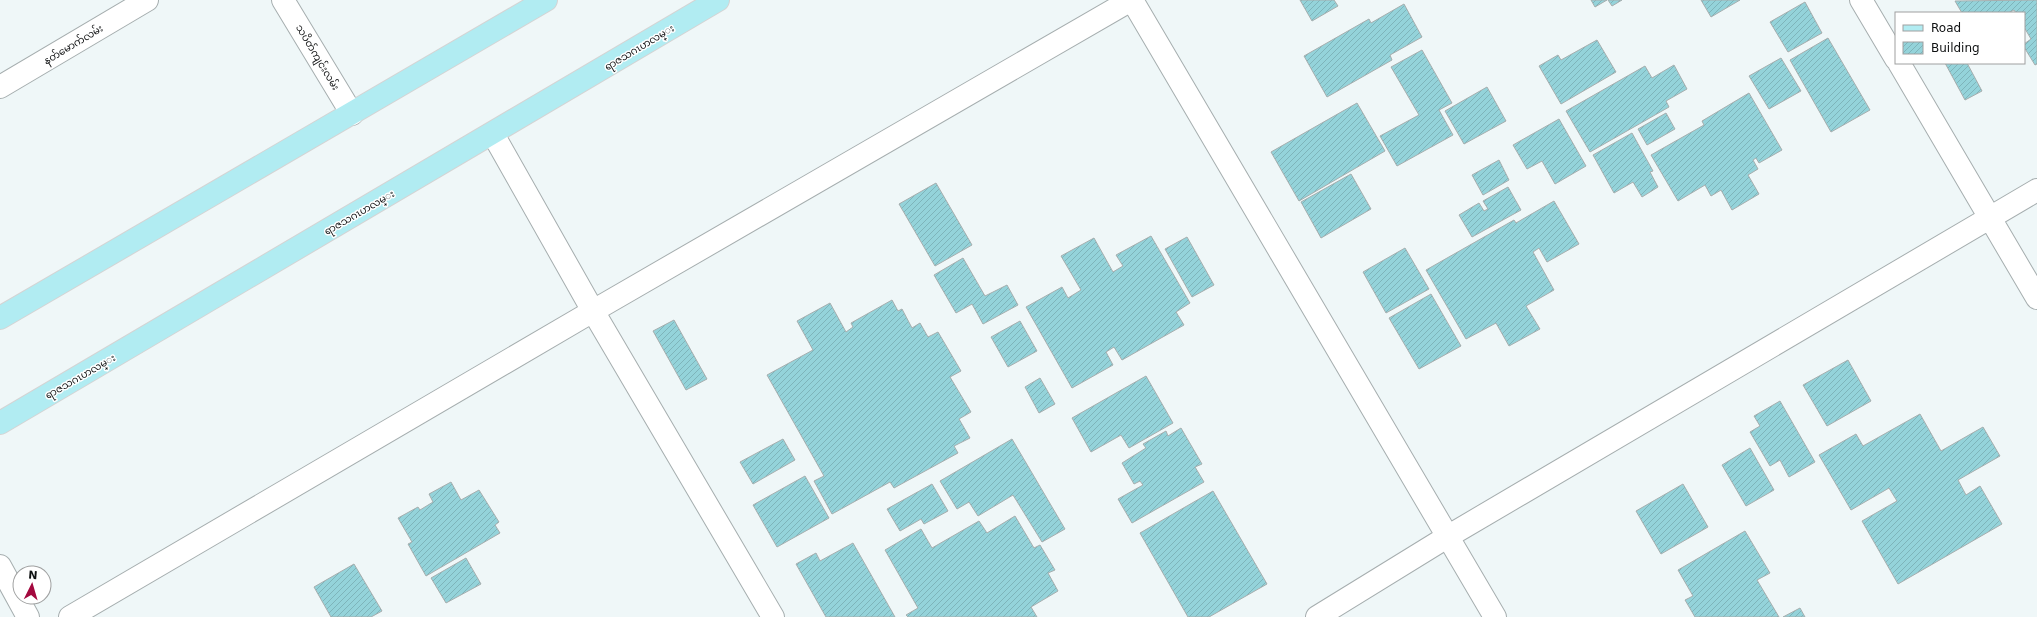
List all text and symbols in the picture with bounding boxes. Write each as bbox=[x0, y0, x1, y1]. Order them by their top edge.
legend bbox=[1895, 12, 2025, 64]
street label: နတ်မောက်လမ်း bbox=[41, 21, 106, 69]
street label: သပိတ်ကျင်းလမ်း bbox=[291, 21, 343, 94]
text: Road bbox=[1931, 21, 1961, 35]
street label: ရာဇသဂၤဟလမ္း bbox=[603, 22, 678, 75]
text: Building bbox=[1931, 41, 1980, 55]
street label: ရာဇသဂၤဟလမ္း bbox=[322, 188, 398, 240]
street label: ရာဇသဂၤဟလမ္း bbox=[43, 352, 119, 404]
north arrow bbox=[12, 565, 52, 605]
text: N bbox=[28, 569, 38, 582]

